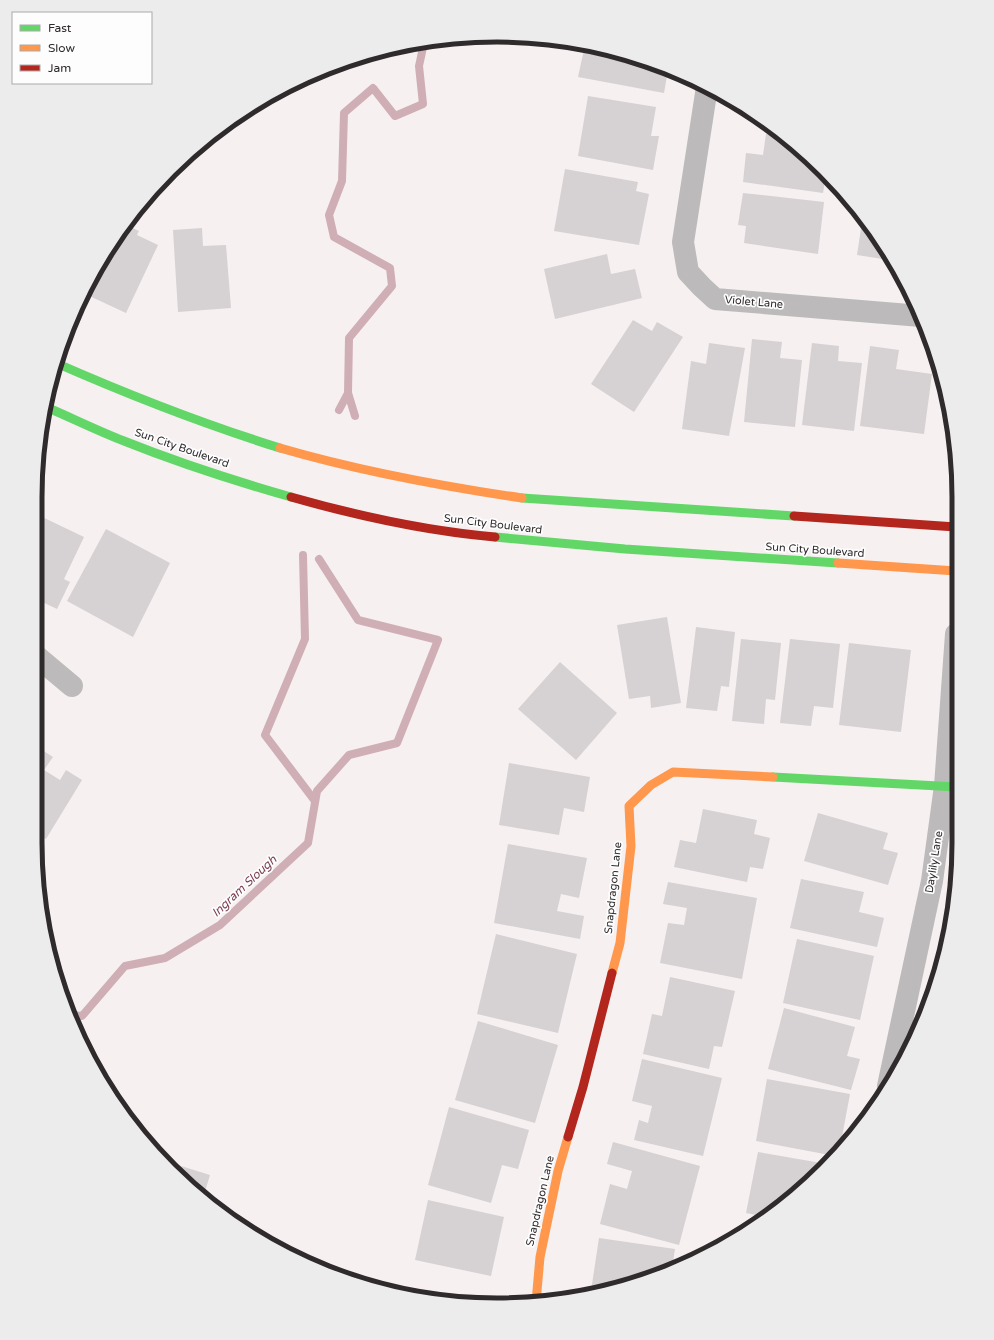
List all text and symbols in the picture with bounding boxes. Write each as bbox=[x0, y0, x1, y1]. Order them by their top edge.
legend bbox=[12, 12, 152, 84]
text: Fast bbox=[48, 21, 72, 35]
text: Slow bbox=[48, 41, 75, 55]
text: Jam bbox=[48, 61, 71, 75]
street label: Violet Lane bbox=[724, 293, 784, 311]
street label: Sun City Boulevard bbox=[133, 426, 231, 470]
street label: Sun City Boulevard bbox=[443, 512, 543, 536]
street label: Sun City Boulevard bbox=[765, 540, 865, 560]
street label: Daylily Lane bbox=[923, 830, 945, 894]
street label: Snapdragon Lane bbox=[602, 841, 624, 935]
water label: Ingram Slough bbox=[209, 852, 280, 920]
street label: Snapdragon Lane bbox=[523, 1154, 557, 1248]

